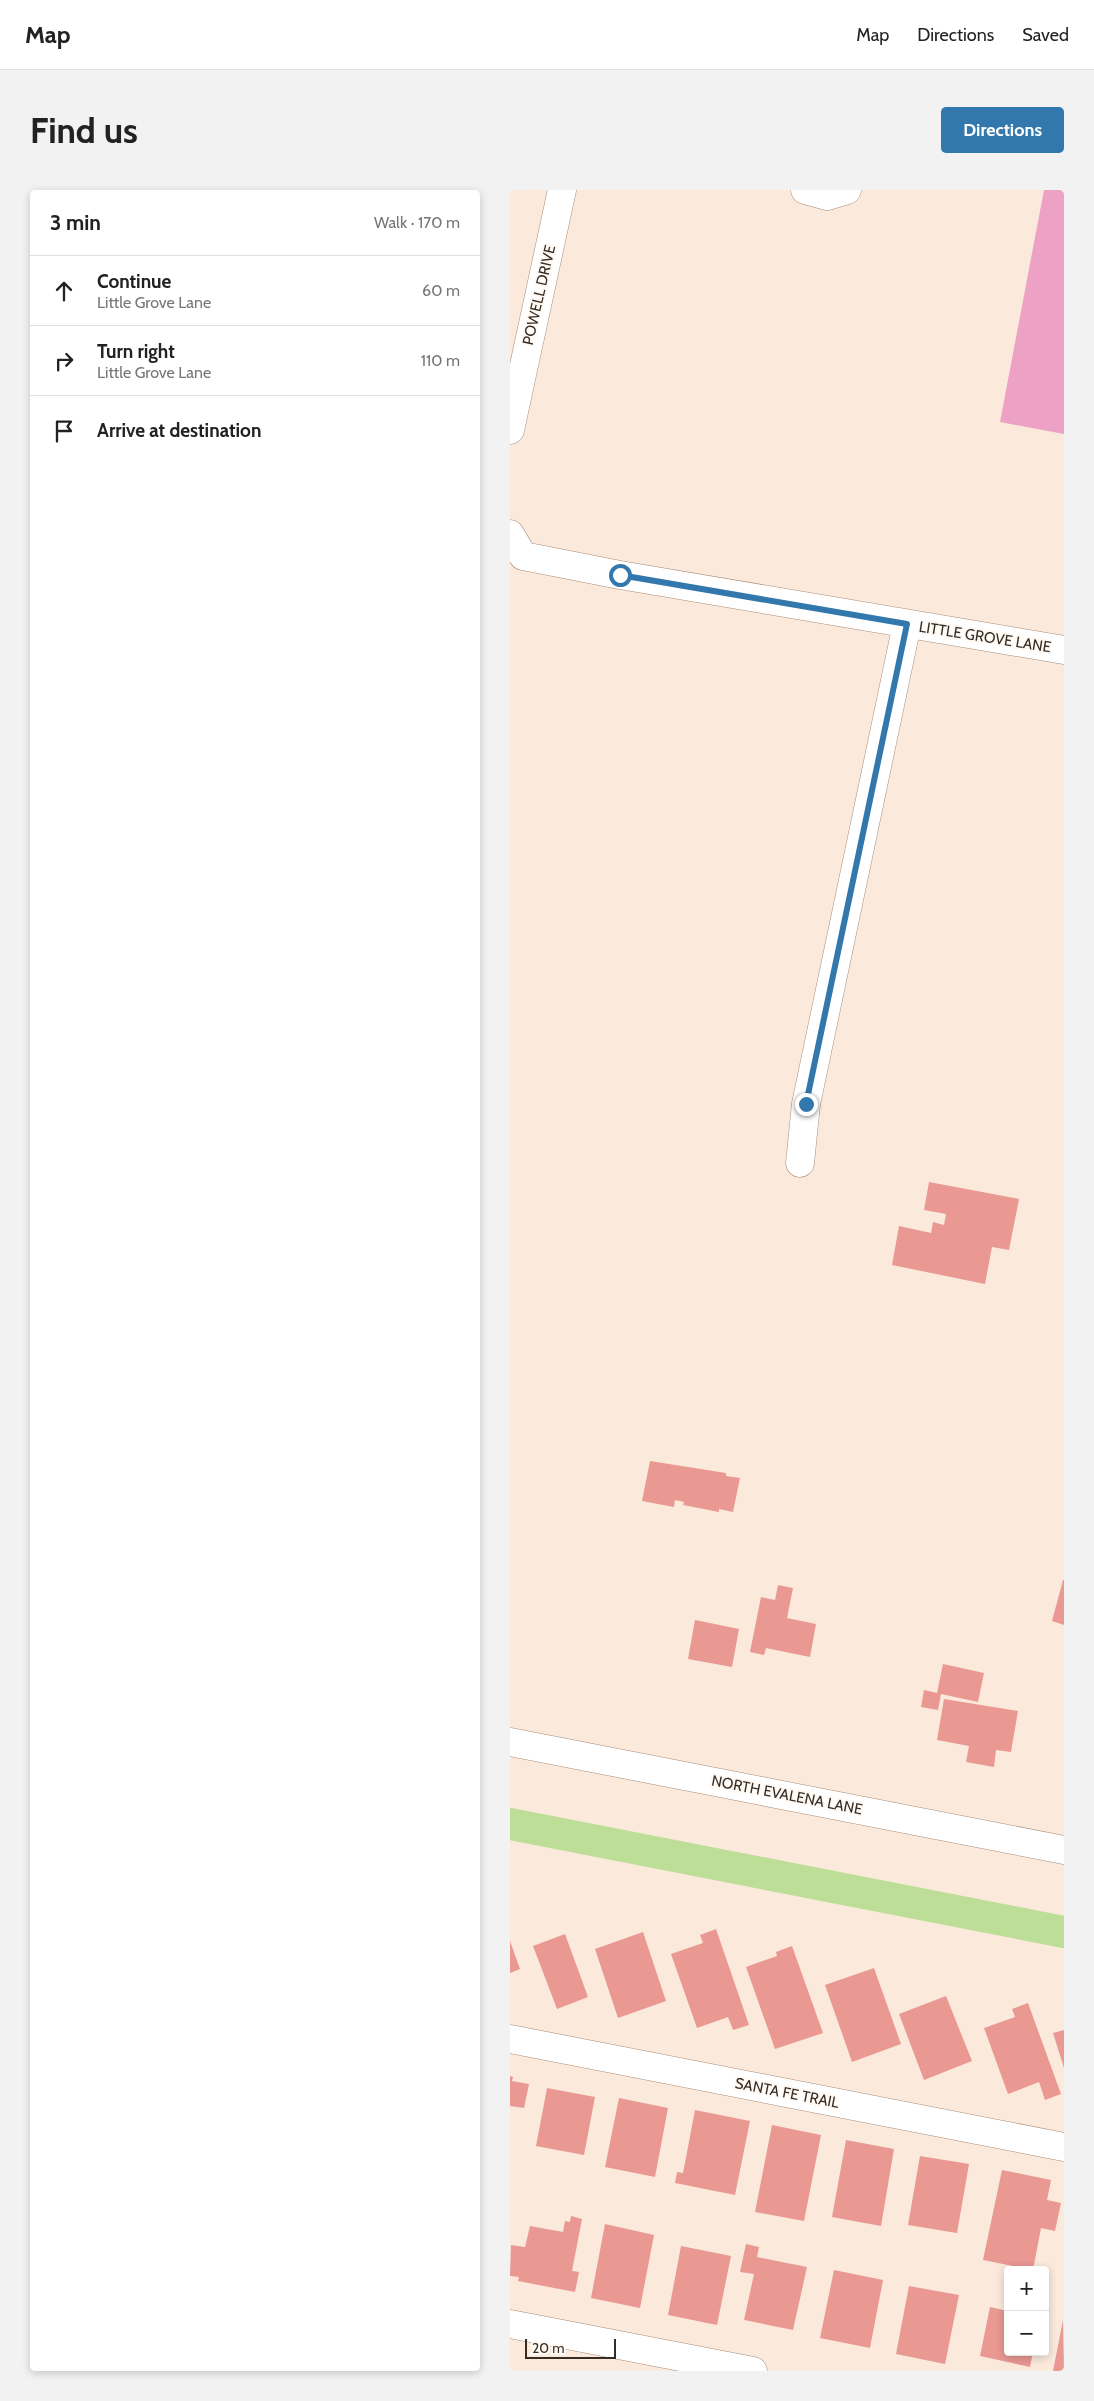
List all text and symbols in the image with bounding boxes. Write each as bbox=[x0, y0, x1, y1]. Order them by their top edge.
text: Map bbox=[25, 20, 71, 49]
text: Map bbox=[856, 24, 889, 46]
text: Directions bbox=[917, 24, 994, 46]
text: Saved bbox=[1022, 24, 1069, 46]
button: Directions bbox=[941, 107, 1064, 153]
text: Find us bbox=[30, 109, 138, 152]
text: 3 min bbox=[50, 210, 101, 235]
text: Walk · 170 m bbox=[374, 213, 460, 232]
street label: POWELL DRIVE bbox=[519, 243, 559, 347]
text: Continue bbox=[97, 270, 171, 293]
icon: ahead bbox=[50, 277, 78, 305]
text: 60 m bbox=[422, 281, 460, 300]
text: Little Grove Lane bbox=[97, 293, 211, 312]
text: Turn right bbox=[97, 340, 175, 363]
icon: right bbox=[50, 347, 78, 375]
text: 110 m bbox=[421, 351, 460, 370]
text: Little Grove Lane bbox=[97, 363, 211, 382]
icon: arrive bbox=[50, 417, 78, 445]
text: Arrive at destination bbox=[97, 419, 261, 442]
route start bbox=[609, 564, 632, 587]
street label: LITTLE GROVE LANE bbox=[918, 618, 1052, 656]
route end bbox=[795, 1093, 818, 1116]
street label: NORTH EVALENA LANE bbox=[710, 1772, 864, 1818]
street label: SANTA FE TRAIL bbox=[733, 2074, 841, 2112]
map controls bbox=[1004, 2266, 1049, 2356]
button: + bbox=[1004, 2266, 1049, 2311]
button: − bbox=[1004, 2311, 1049, 2356]
scale bar bbox=[525, 2336, 616, 2359]
text: 20 m bbox=[532, 2339, 565, 2357]

